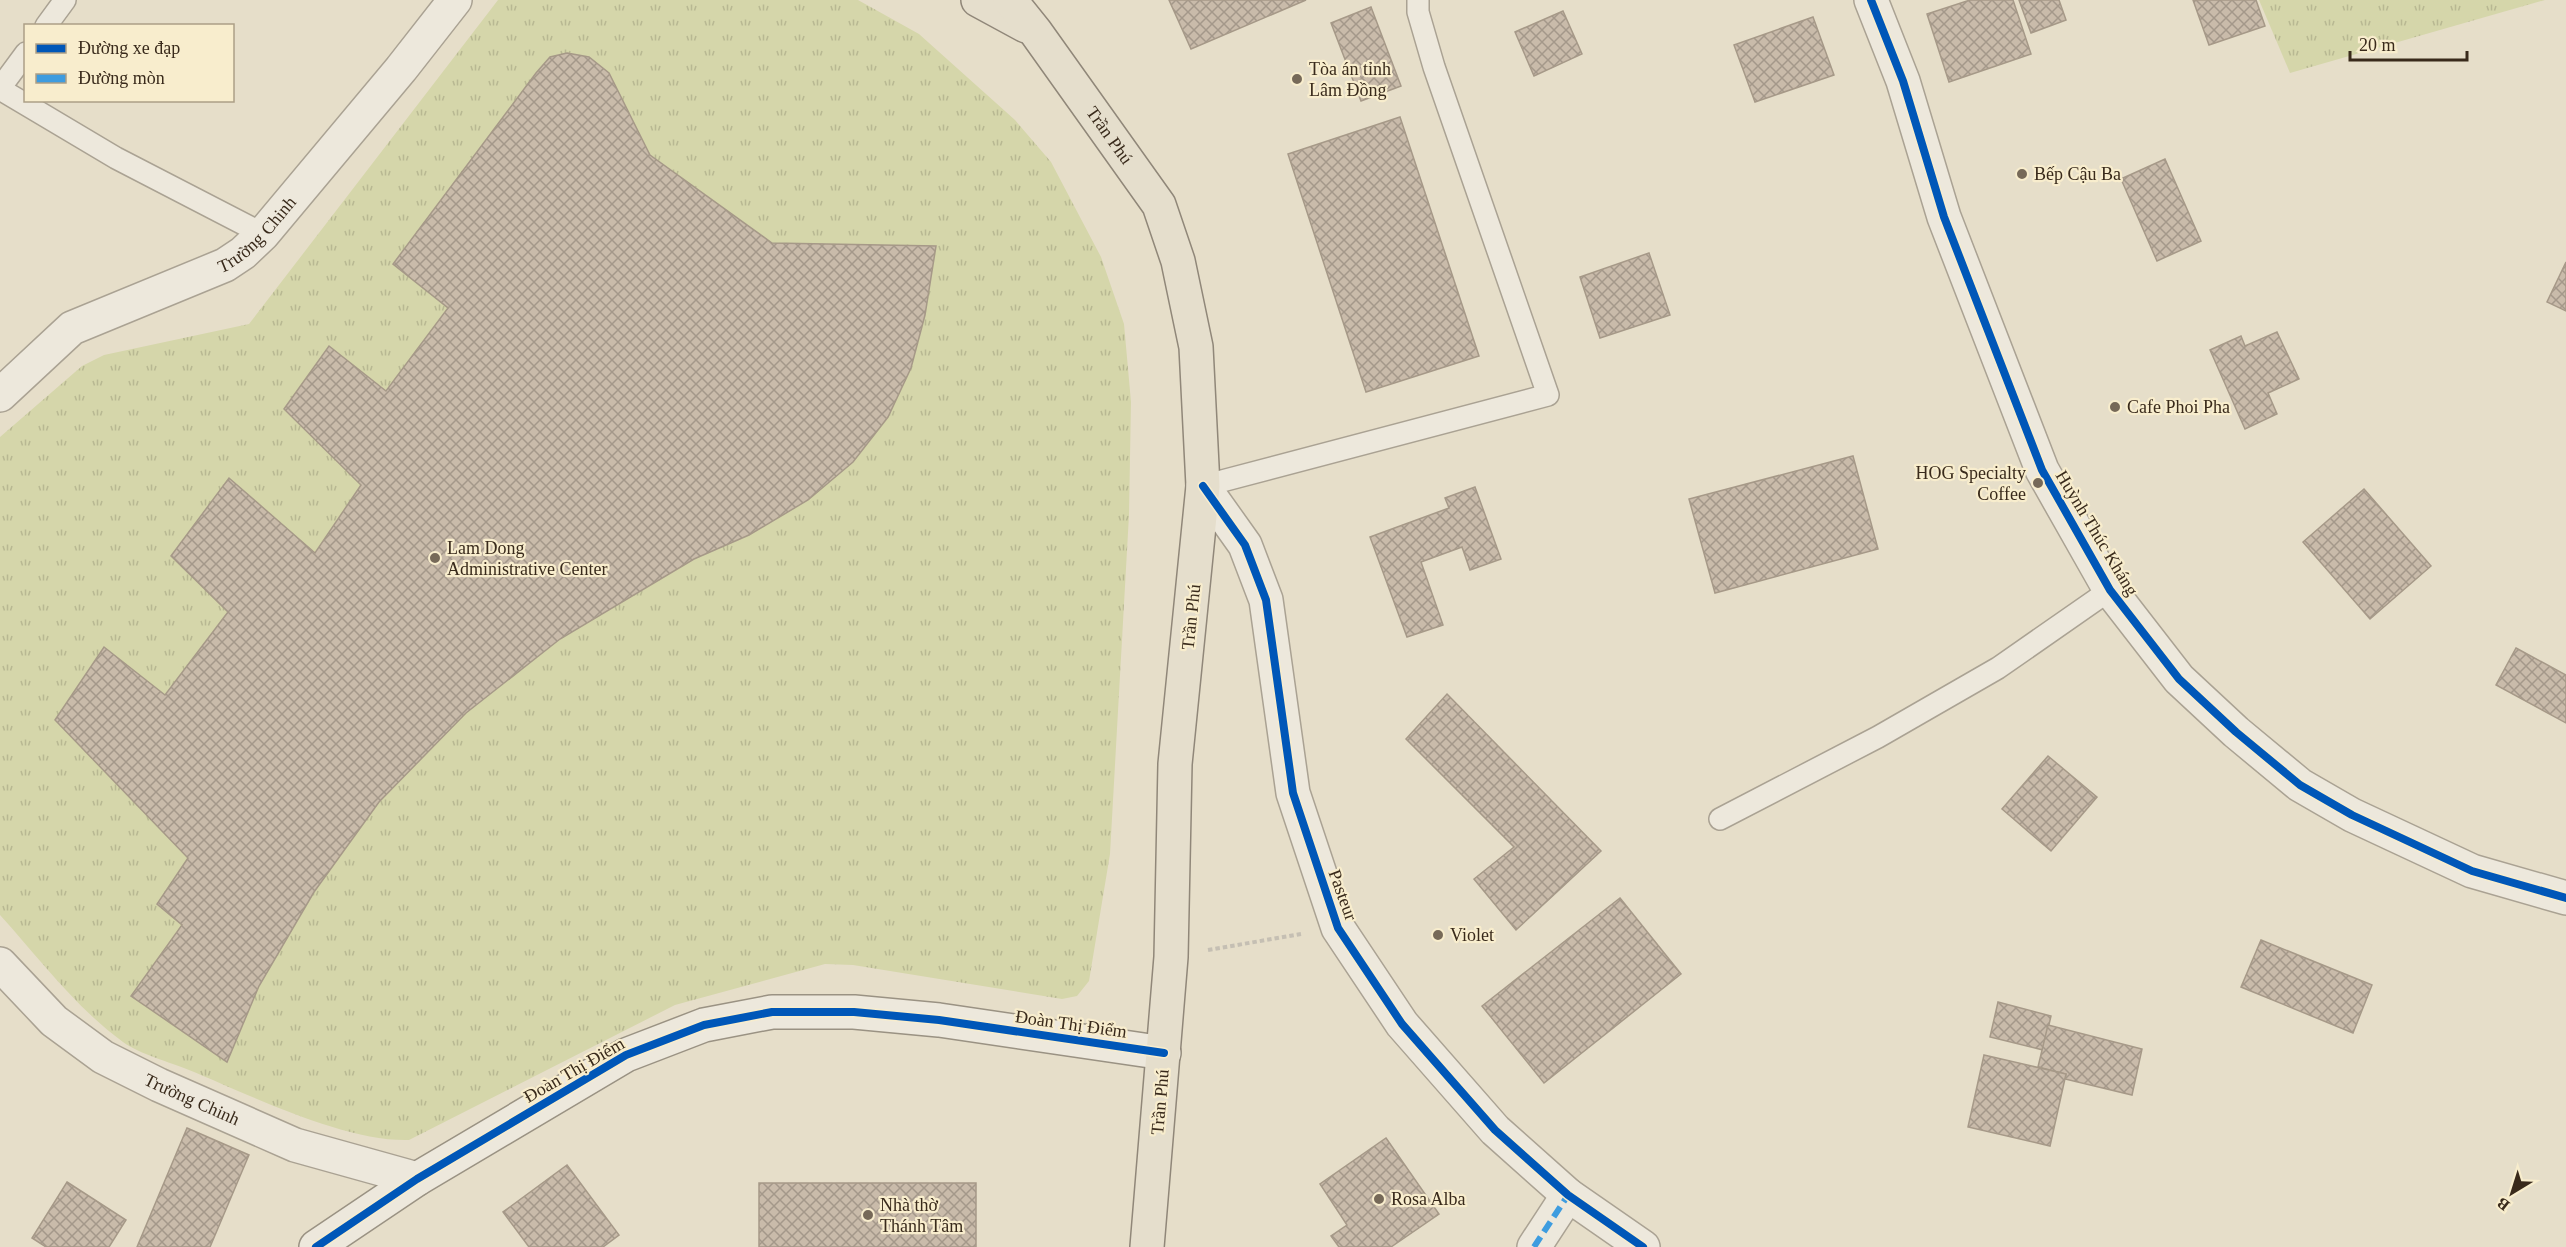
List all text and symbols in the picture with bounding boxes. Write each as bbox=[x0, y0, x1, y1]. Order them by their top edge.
legend bbox=[24, 24, 234, 102]
scale bar bbox=[2350, 24, 2467, 62]
text: 20 m bbox=[2359, 35, 2396, 55]
text: Đường xe đạp bbox=[78, 38, 180, 58]
place label: Tòa án tỉnh Lâm Đồng bbox=[1309, 59, 1391, 100]
text: Đường mòn bbox=[78, 68, 165, 88]
marker: Tòa án tỉnh Lâm Đồng bbox=[1290, 72, 1304, 86]
street label: Trần Phú bbox=[1082, 103, 1137, 168]
place label: Bếp Cậu Ba bbox=[2034, 164, 2121, 184]
marker: Bếp Cậu Ba bbox=[2015, 167, 2029, 181]
street label: Trường Chinh bbox=[215, 192, 300, 277]
place label: Cafe Phoi Pha bbox=[2127, 397, 2230, 417]
marker: Cafe Phoi Pha bbox=[2108, 400, 2122, 414]
place label: HOG Specialty Coffee bbox=[1916, 463, 2026, 504]
street label: Huỳnh Thúc Kháng bbox=[2052, 467, 2142, 599]
marker: HOG Specialty Coffee bbox=[2031, 476, 2045, 490]
place label: Lam Dong Administrative Center bbox=[447, 538, 607, 579]
marker: Lam Dong Administrative Center bbox=[428, 551, 442, 565]
street label: Trần Phú bbox=[1178, 583, 1204, 651]
street label: Pasteur bbox=[1325, 867, 1361, 923]
place label: Violet bbox=[1450, 925, 1494, 945]
marker: Violet bbox=[1431, 928, 1445, 942]
street label: Đoàn Thị Điểm bbox=[1014, 1006, 1128, 1042]
street label: Đoàn Thị Điểm bbox=[520, 1033, 628, 1107]
street label: Trần Phú bbox=[1147, 1068, 1173, 1136]
street label: Trường Chinh bbox=[141, 1069, 243, 1129]
north arrow bbox=[2482, 1163, 2542, 1223]
place label: Rosa Alba bbox=[1391, 1189, 1466, 1209]
marker: Rosa Alba bbox=[1372, 1192, 1386, 1206]
text: B bbox=[2493, 1194, 2513, 1214]
place label: Nhà thờ Thánh Tâm bbox=[880, 1195, 963, 1236]
marker: Nhà thờ Thánh Tâm bbox=[861, 1208, 875, 1222]

